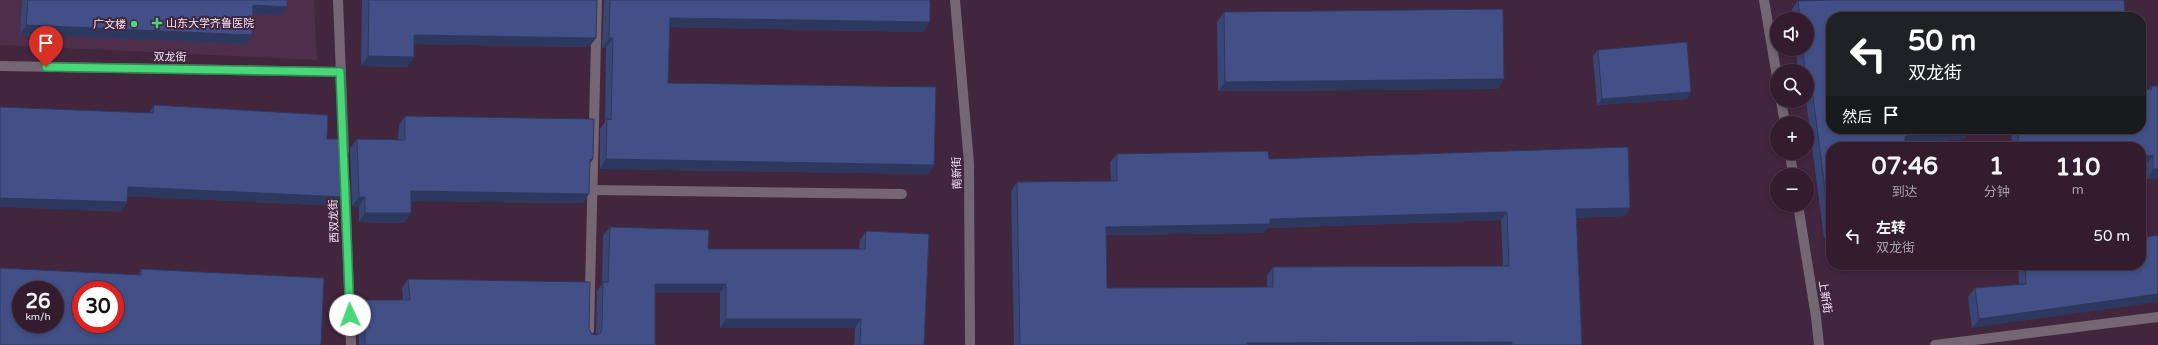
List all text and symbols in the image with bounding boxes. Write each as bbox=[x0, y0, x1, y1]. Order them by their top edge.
map controls bbox=[1770, 12, 1814, 212]
button: sound bbox=[1770, 12, 1814, 56]
marker: 山东大学齐鲁医院 bbox=[151, 17, 163, 29]
place label: 山东大学齐鲁医院 bbox=[166, 17, 254, 30]
place label: 广文楼 bbox=[93, 18, 126, 31]
marker: 广文楼 bbox=[129, 19, 139, 29]
text: 50 m bbox=[1908, 24, 1976, 58]
pin bbox=[29, 26, 63, 67]
icon: left bbox=[1842, 28, 1894, 80]
icon: arrive bbox=[35, 32, 57, 54]
street label: 双龙街 bbox=[153, 50, 187, 64]
text: 双龙街 bbox=[1908, 62, 1962, 84]
button: search bbox=[1770, 64, 1814, 108]
icon: arrive bbox=[1880, 104, 1902, 126]
text: 然后 bbox=[1842, 108, 1872, 126]
button: + bbox=[1770, 116, 1814, 160]
text: 07:46 bbox=[1872, 152, 1938, 181]
text: 1 bbox=[1989, 152, 2004, 181]
text: 110 bbox=[2055, 153, 2100, 182]
street label: 南新街 bbox=[950, 156, 964, 190]
button: − bbox=[1770, 168, 1814, 212]
text: m bbox=[2072, 182, 2084, 198]
text: 到达 bbox=[1892, 184, 1918, 200]
text: 分钟 bbox=[1984, 184, 2010, 200]
street label: 西双龙街 bbox=[327, 199, 341, 243]
text: 左转 bbox=[1876, 219, 1906, 237]
icon: left bbox=[1842, 225, 1864, 247]
text: 50 m bbox=[2093, 227, 2130, 245]
text: 双龙街 bbox=[1876, 240, 1915, 256]
street label: 上新街 bbox=[1816, 280, 1834, 314]
speed limit sign: 30 bbox=[72, 281, 124, 333]
text: 26 bbox=[25, 290, 51, 314]
position arrow bbox=[329, 294, 371, 336]
text: km/h bbox=[25, 311, 51, 323]

